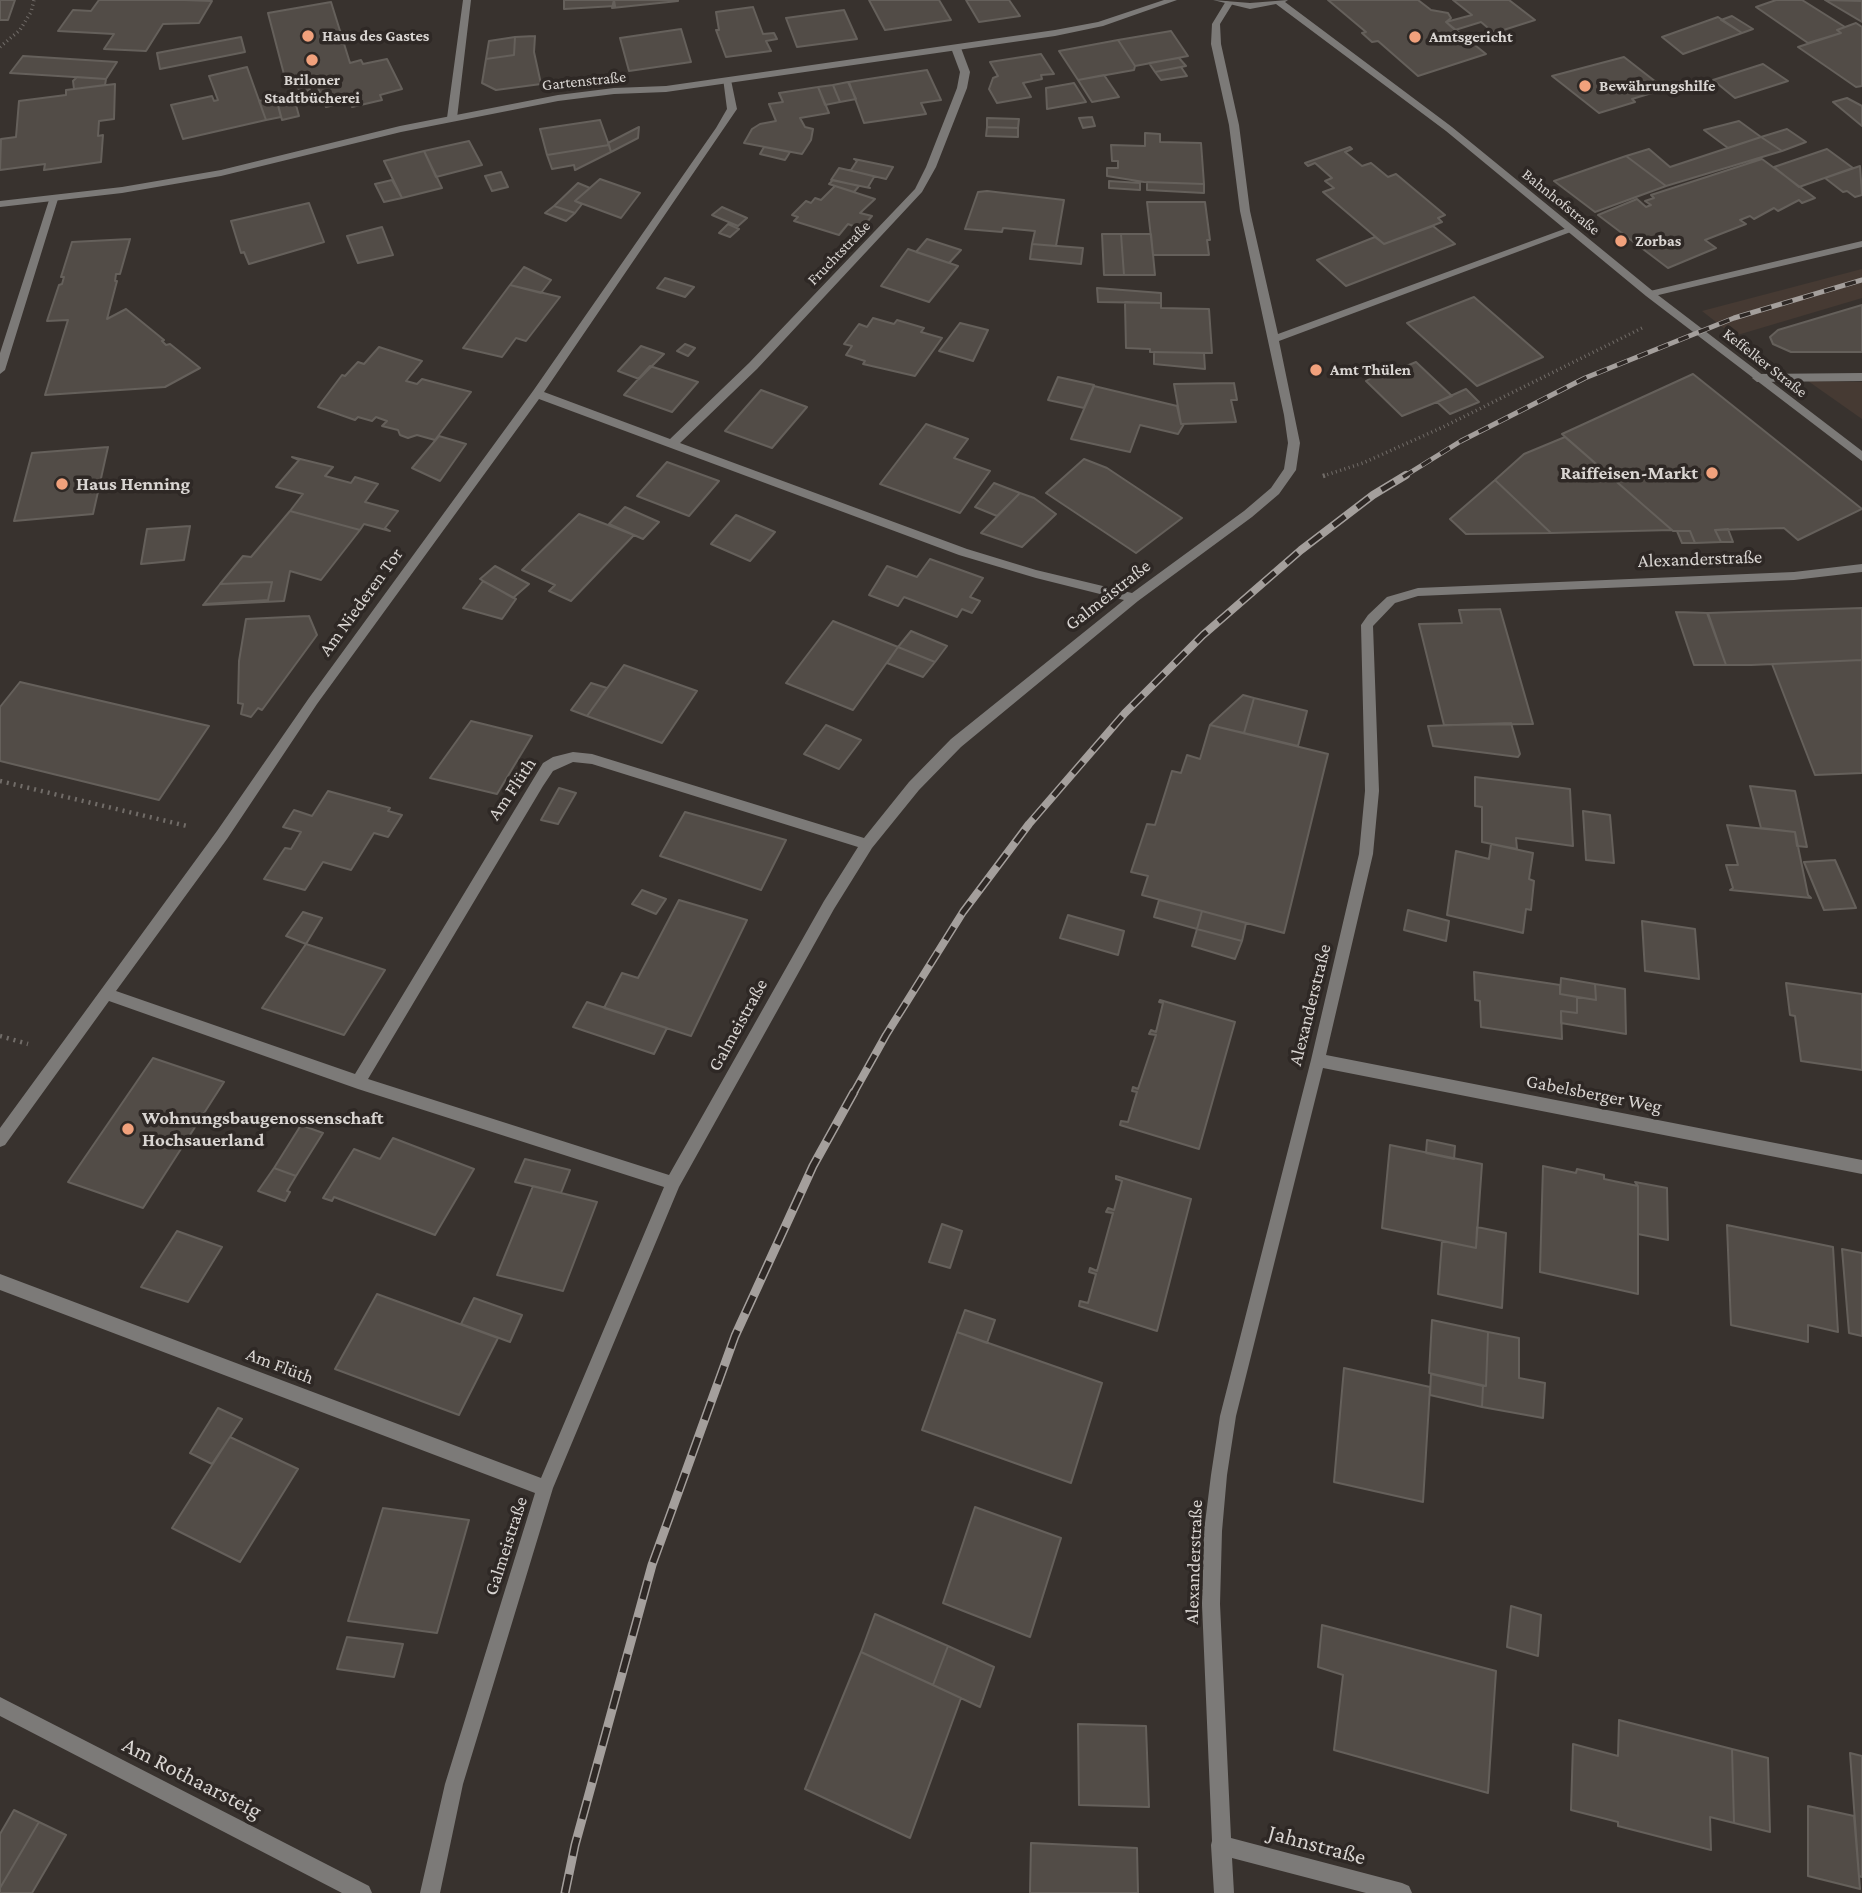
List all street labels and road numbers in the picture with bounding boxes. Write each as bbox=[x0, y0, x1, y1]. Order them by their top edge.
street label: Gartenstraße bbox=[541, 67, 627, 95]
street label: Bahnhofstraße bbox=[1518, 165, 1604, 239]
street label: Fruchtstraße bbox=[803, 217, 875, 289]
street label: Keffelker Straße bbox=[1719, 324, 1811, 402]
street label: Am Niederen Tor bbox=[314, 544, 408, 660]
street label: Alexanderstraße bbox=[1637, 545, 1763, 573]
street label: Galmeistraße bbox=[1061, 555, 1155, 635]
street label: Am Flüth bbox=[483, 753, 541, 825]
street label: Alexanderstraße bbox=[1284, 942, 1336, 1068]
street label: Galmeistraße bbox=[703, 975, 773, 1075]
street label: Gabelsberger Weg bbox=[1524, 1070, 1664, 1118]
street label: Am Flüth bbox=[243, 1343, 317, 1389]
street label: Galmeistraße bbox=[479, 1494, 533, 1598]
street label: Alexanderstraße bbox=[1180, 1499, 1208, 1625]
street label: Am Rothaarsteig bbox=[118, 1731, 266, 1825]
street label: Jahnstraße bbox=[1265, 1819, 1369, 1871]

